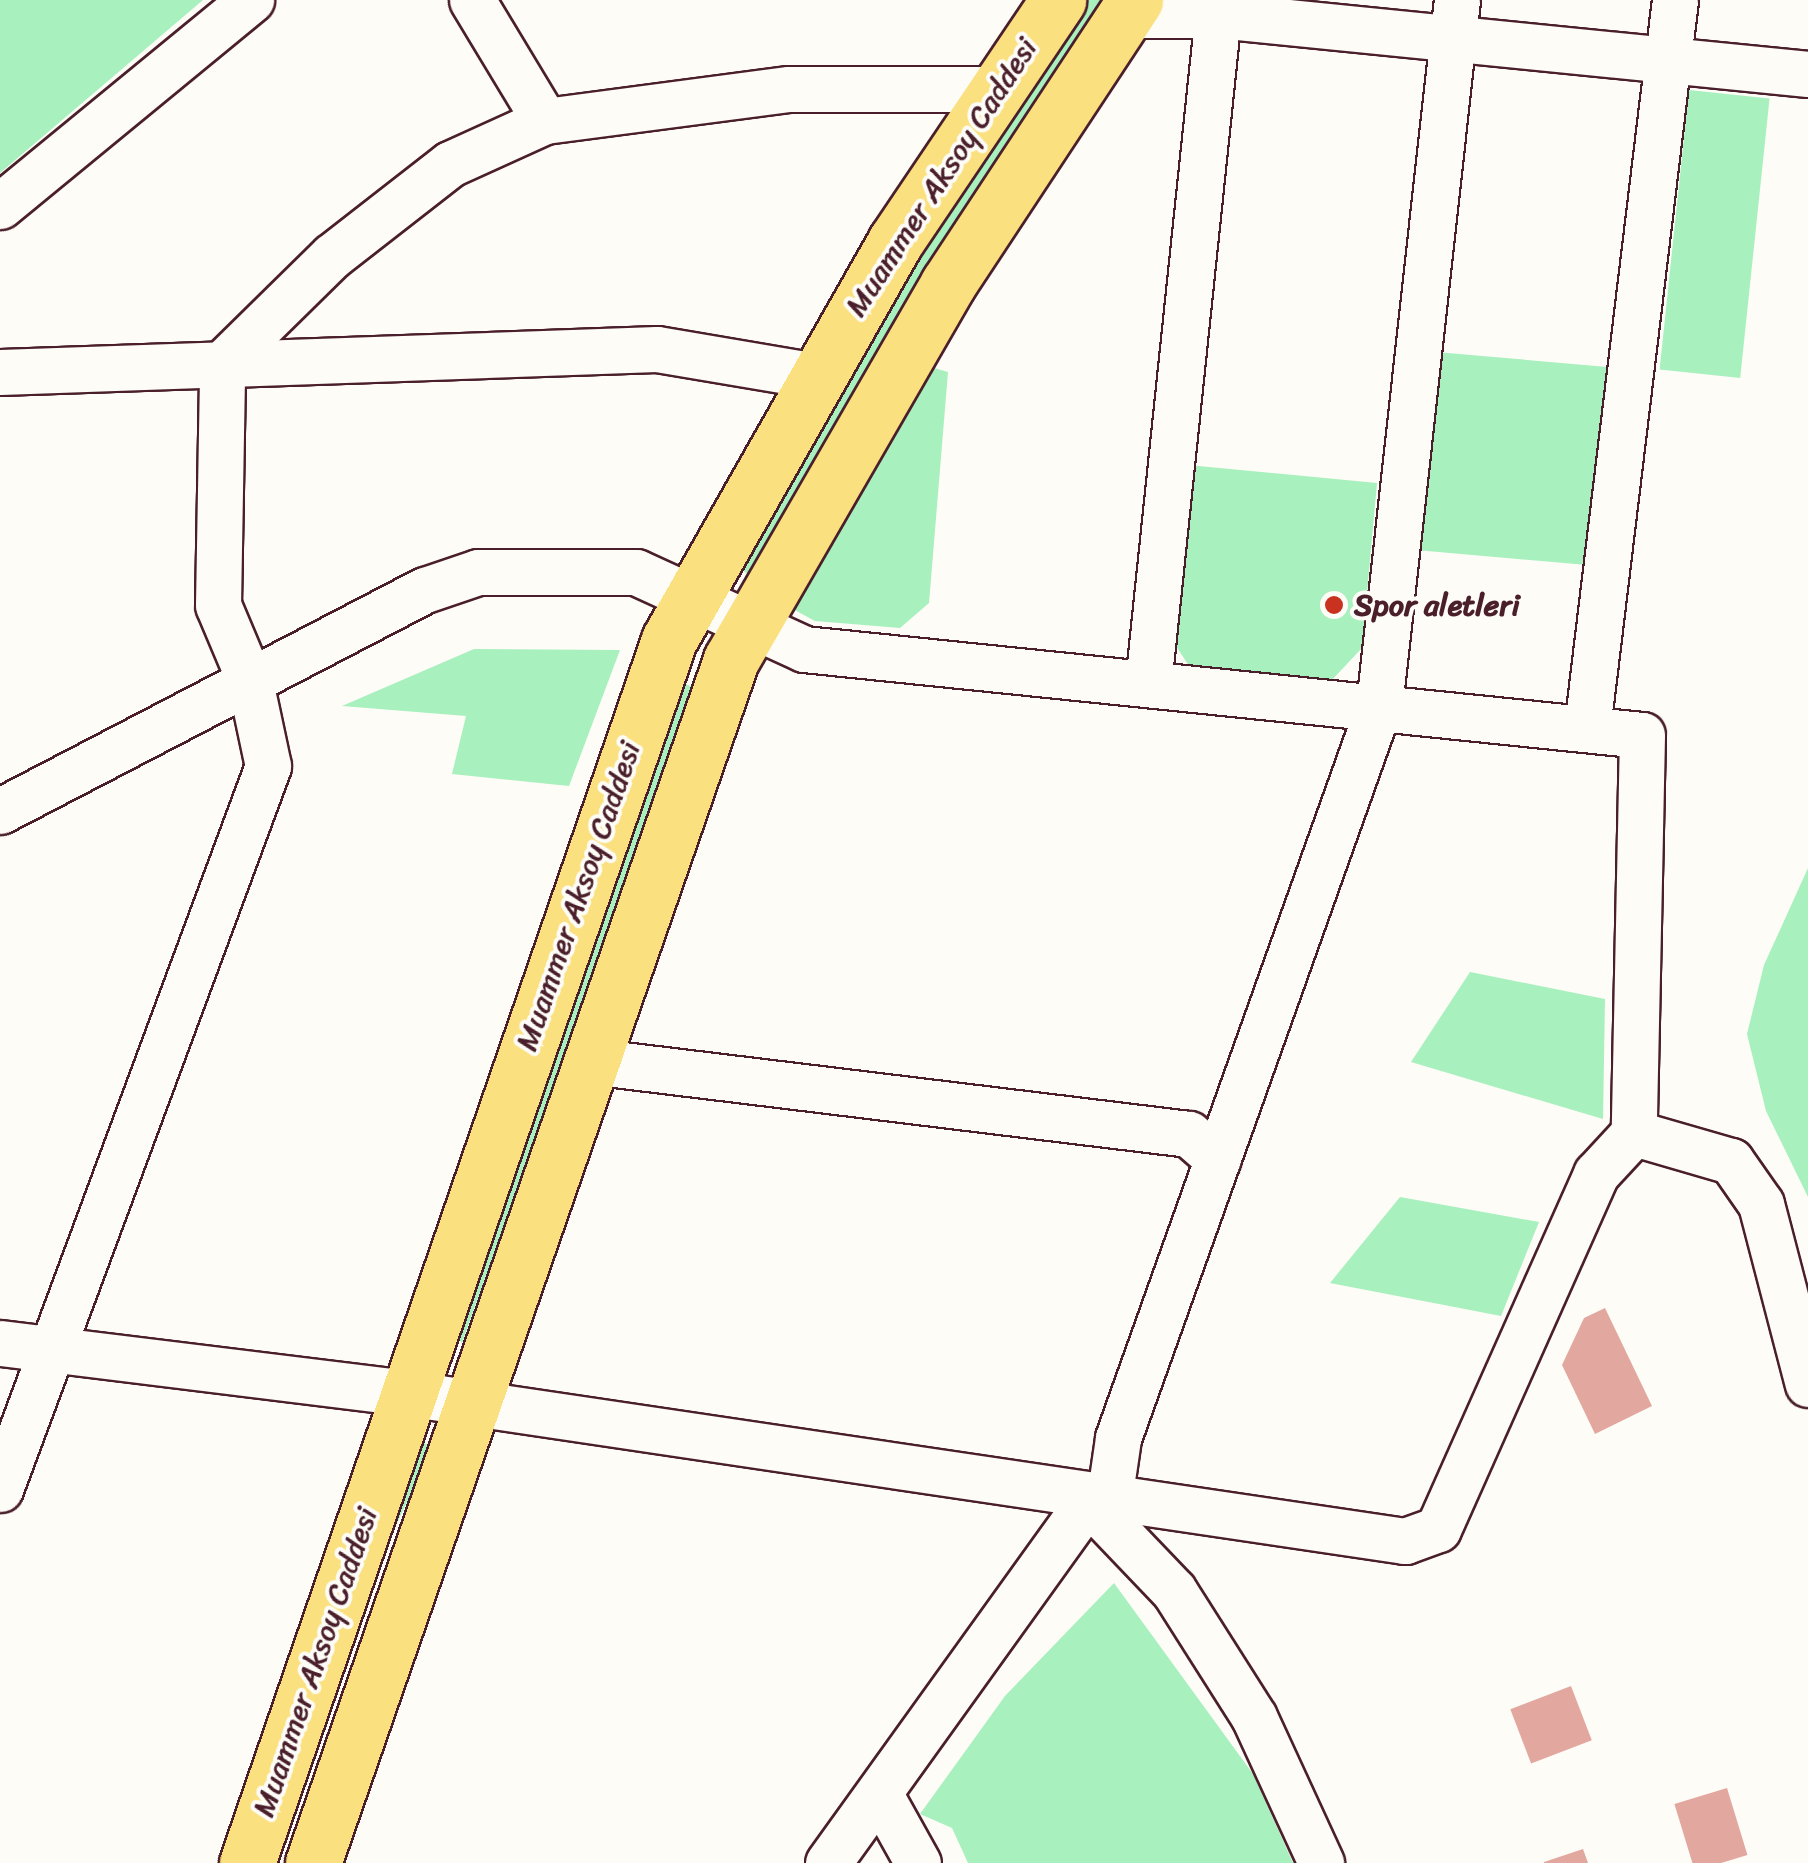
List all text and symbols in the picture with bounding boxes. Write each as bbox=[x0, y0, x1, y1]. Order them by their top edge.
street label: Muammer Aksoy Caddesi bbox=[837, 31, 1045, 323]
place label: Spor aletleri bbox=[1354, 587, 1520, 623]
marker: Spor aletleri bbox=[1323, 594, 1345, 616]
street label: Muammer Aksoy Caddesi bbox=[508, 736, 648, 1056]
street label: Muammer Aksoy Caddesi bbox=[245, 1502, 385, 1822]

